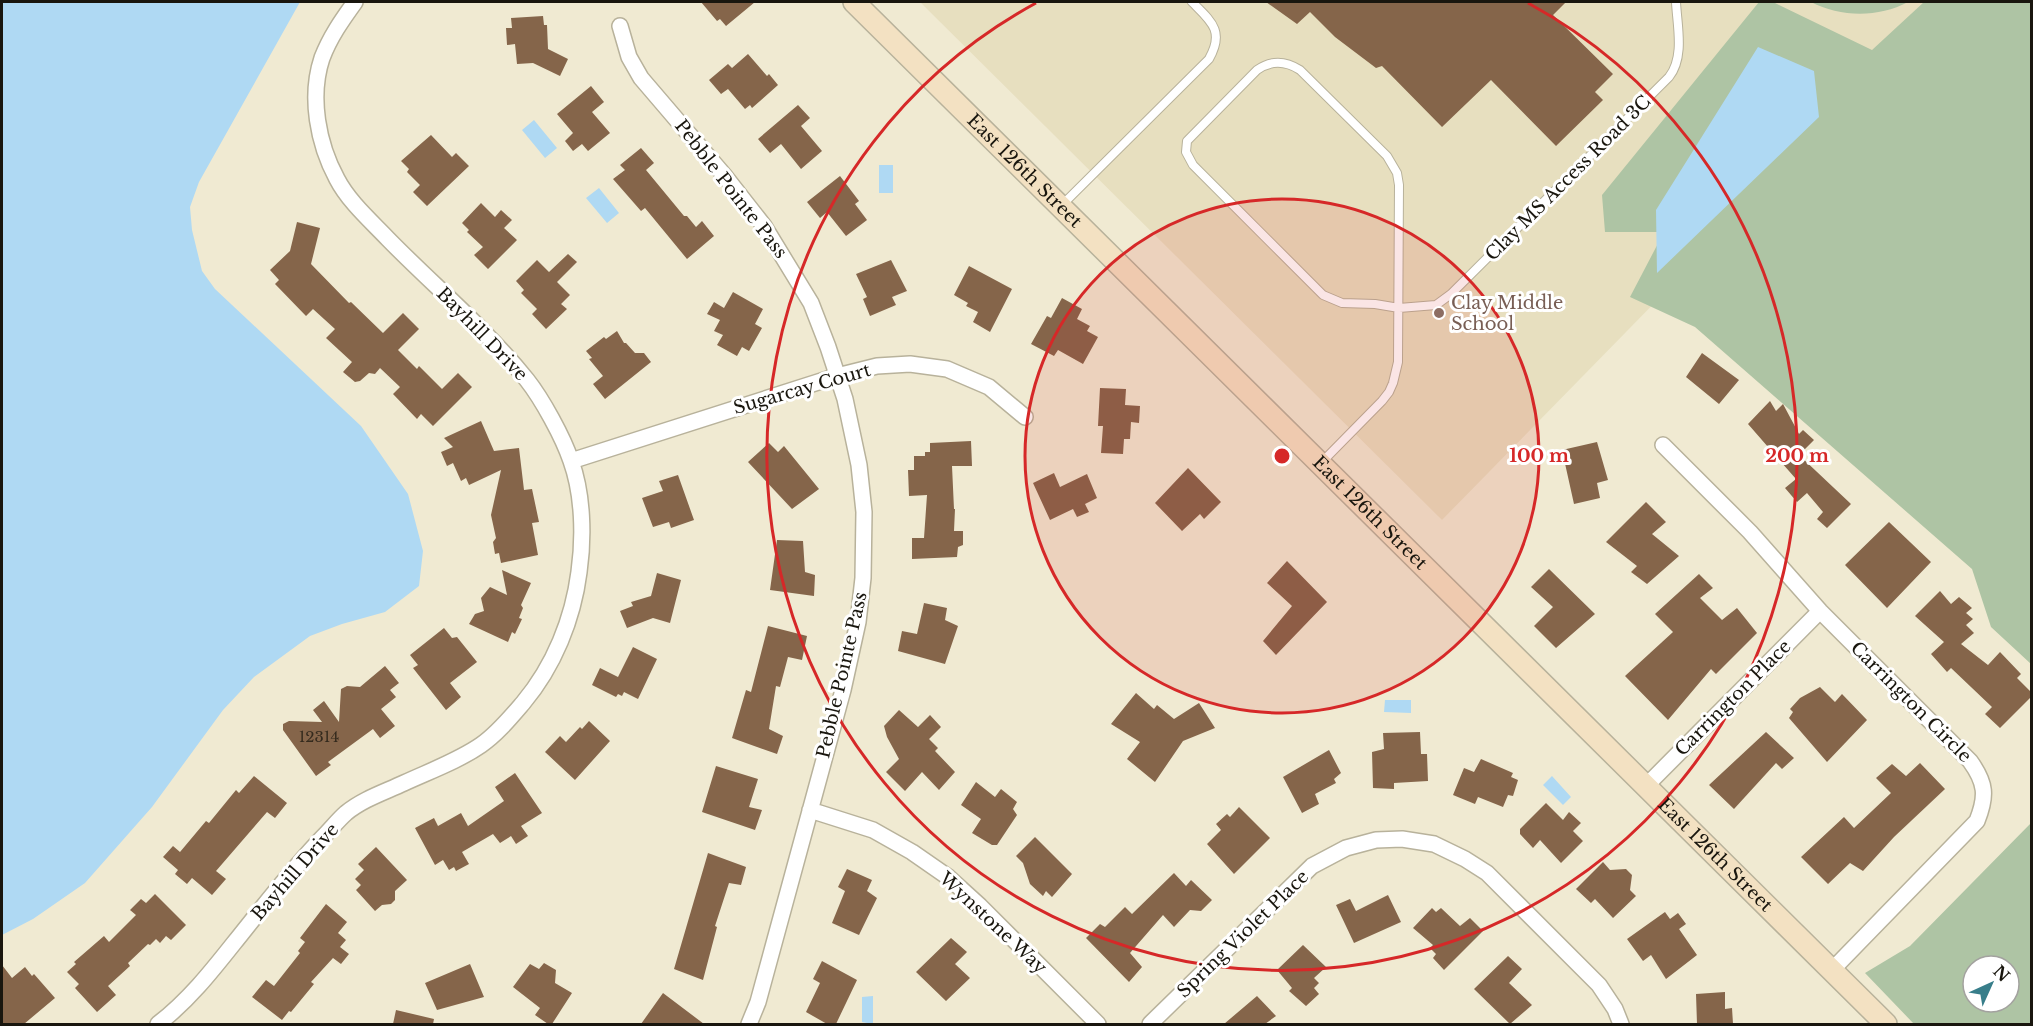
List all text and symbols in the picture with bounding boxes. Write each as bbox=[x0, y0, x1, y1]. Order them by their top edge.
street label: Clay MS Access Road 3C bbox=[1481, 91, 1655, 265]
street label: East 126th Street bbox=[963, 109, 1087, 232]
street label: Pebble Pointe Pass bbox=[670, 115, 792, 263]
street label: Bayhill Drive bbox=[432, 283, 532, 385]
place label: Clay Middle School bbox=[1451, 292, 1563, 335]
marker: Clay Middle School bbox=[1432, 306, 1446, 320]
street label: Sugarcay Court bbox=[731, 359, 873, 419]
text: 100 m bbox=[1509, 445, 1569, 467]
text: 200 m bbox=[1765, 445, 1829, 467]
centre of rings bbox=[1272, 446, 1292, 466]
street label: East 126th Street bbox=[1308, 451, 1432, 574]
street label: Pebble Pointe Pass bbox=[812, 590, 872, 760]
street label: Carrington Place bbox=[1670, 635, 1796, 761]
street label: Carrington Circle bbox=[1846, 637, 1976, 767]
house number: 12314 bbox=[299, 727, 339, 746]
street label: East 126th Street bbox=[1653, 793, 1777, 916]
street label: Bayhill Drive bbox=[247, 819, 343, 925]
street label: Spring Violet Place bbox=[1173, 866, 1313, 1002]
street label: Wynstone Way bbox=[934, 867, 1052, 979]
north arrow bbox=[1961, 954, 2021, 1014]
text: N bbox=[1989, 961, 2014, 986]

